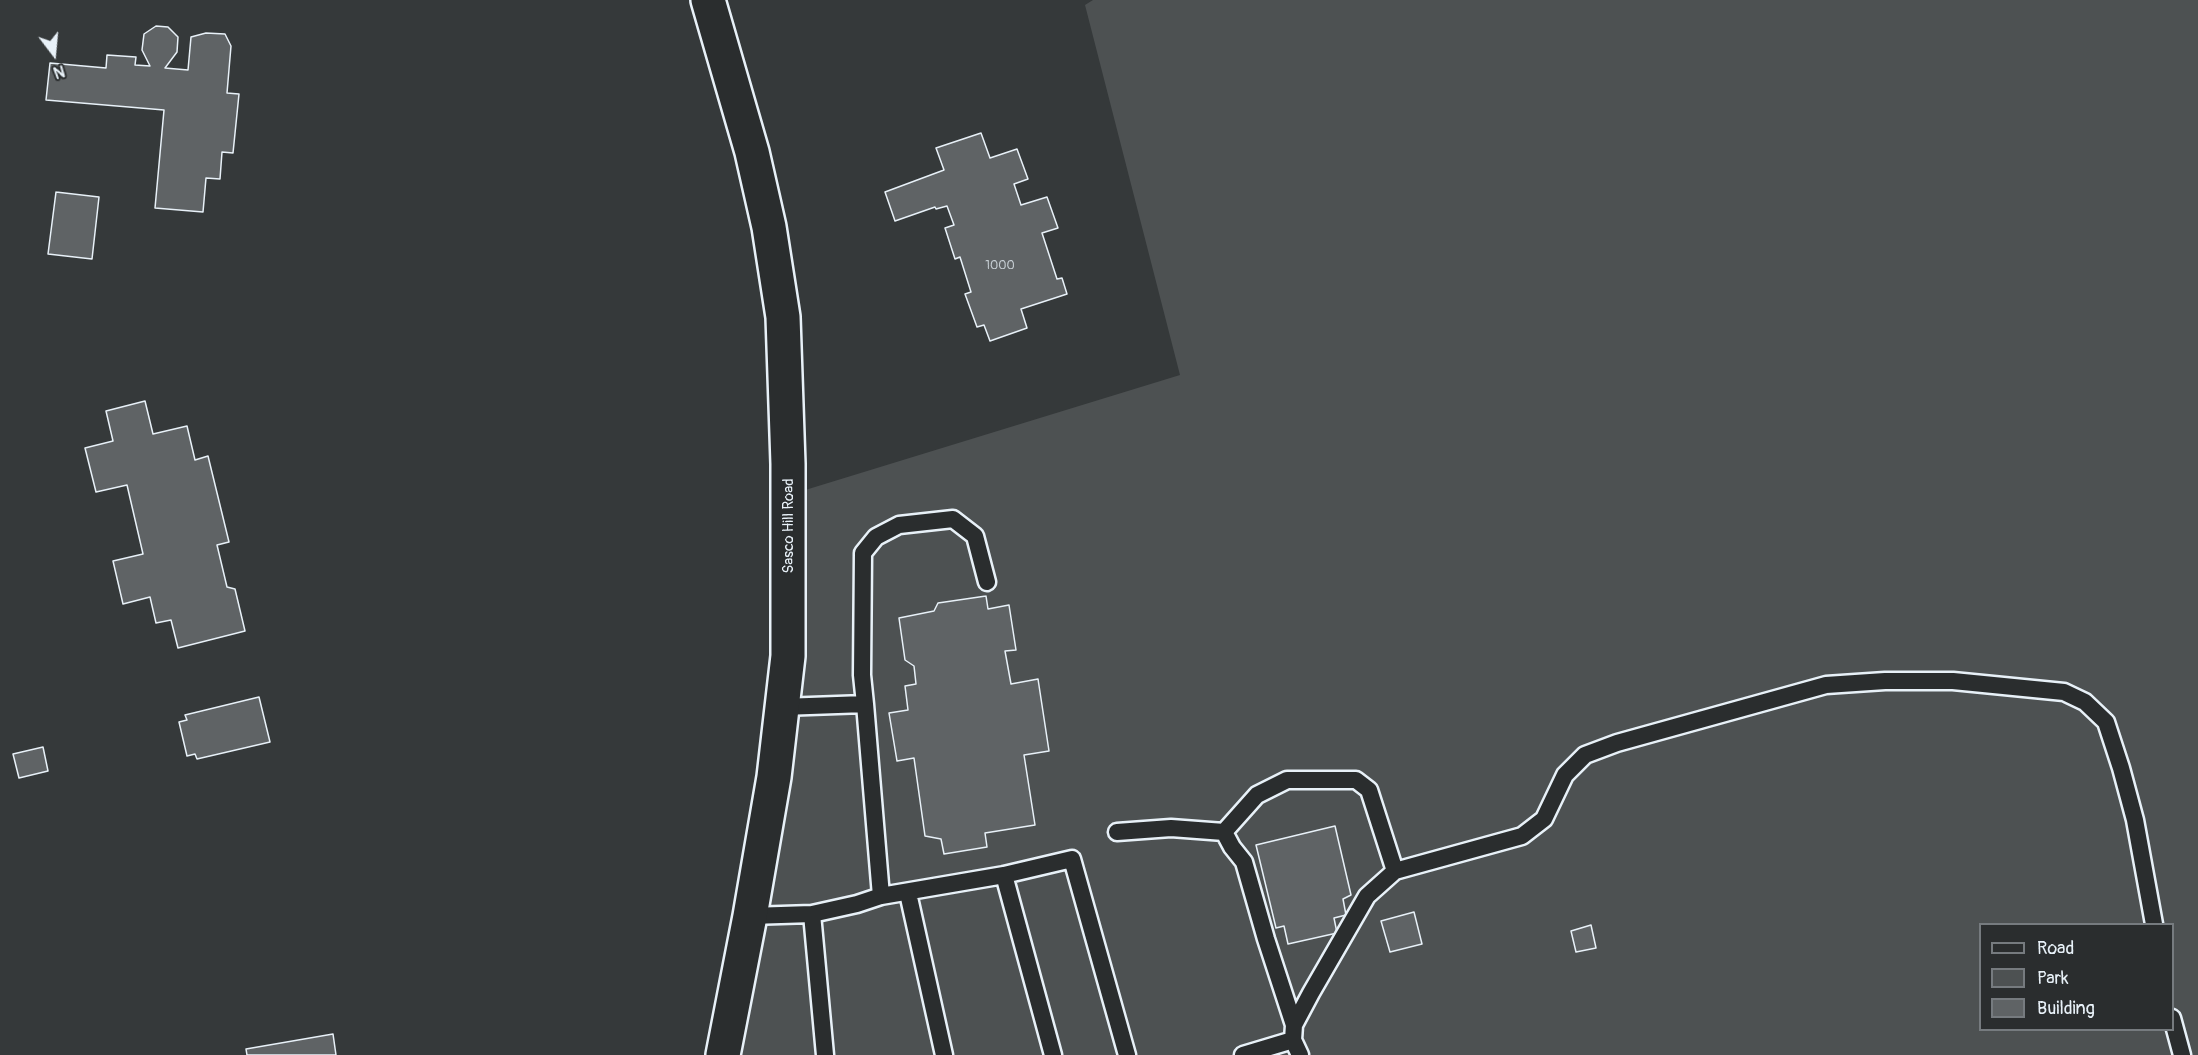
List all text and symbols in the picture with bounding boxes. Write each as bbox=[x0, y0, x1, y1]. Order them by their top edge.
north arrow bbox=[24, 24, 84, 84]
text: N bbox=[51, 60, 67, 82]
house number: 1000 bbox=[985, 259, 1015, 273]
street label: Sasco Hill Road bbox=[780, 479, 798, 573]
legend bbox=[1979, 923, 2174, 1031]
text: Road bbox=[2037, 937, 2074, 960]
text: Park bbox=[2037, 967, 2069, 990]
text: Building bbox=[2037, 997, 2095, 1020]

